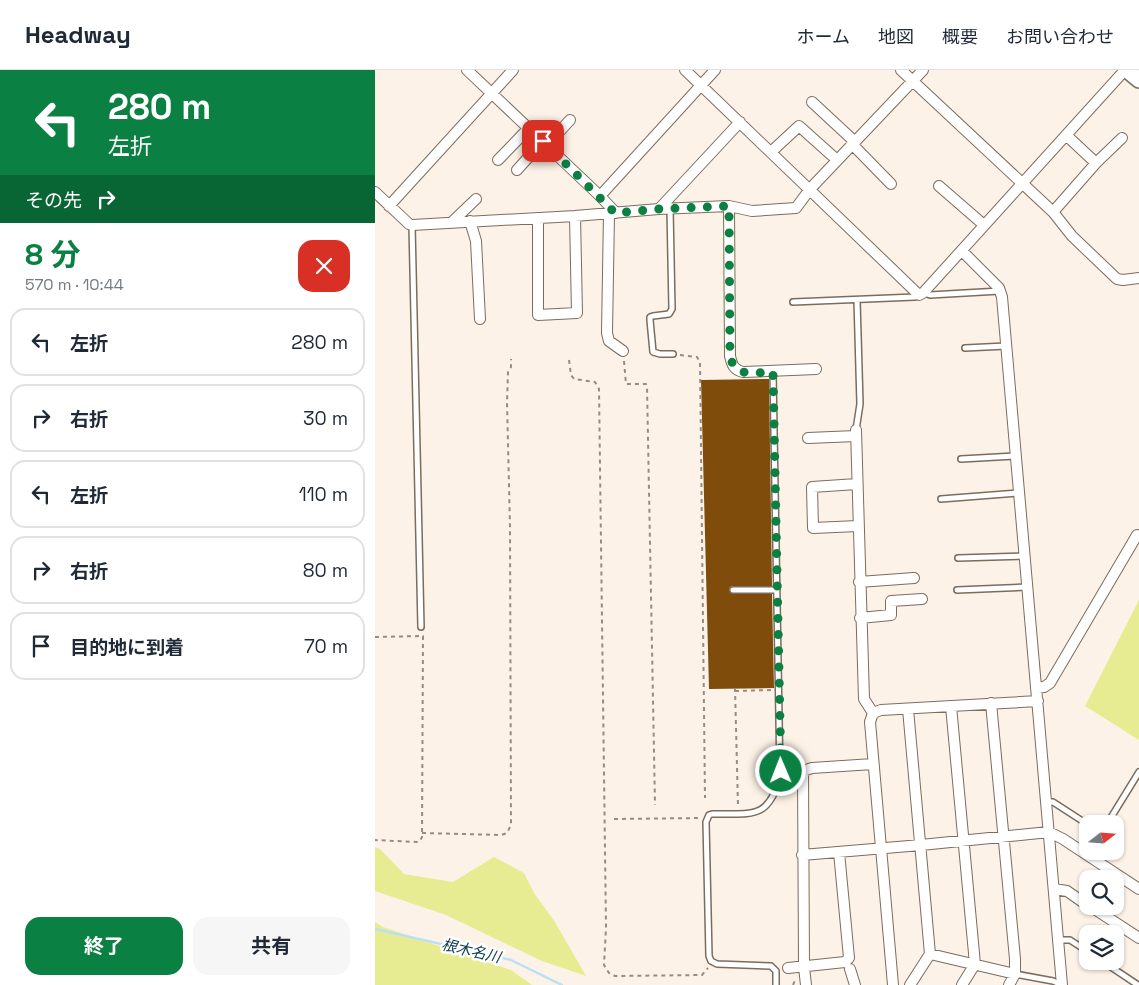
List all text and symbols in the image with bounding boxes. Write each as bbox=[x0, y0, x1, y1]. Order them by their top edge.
text: Headway bbox=[25, 19, 131, 50]
text: ホーム bbox=[797, 25, 850, 48]
text: 地図 bbox=[878, 25, 914, 48]
text: 概要 bbox=[942, 25, 978, 48]
text: お問い合わせ bbox=[1006, 25, 1114, 48]
text: 280 m bbox=[108, 85, 211, 129]
icon: left bbox=[25, 90, 90, 155]
pin bbox=[522, 120, 564, 162]
icon: arrive bbox=[529, 127, 557, 155]
text: 左折 bbox=[108, 132, 152, 160]
icon: right bbox=[92, 185, 120, 213]
text: その先 bbox=[25, 188, 82, 213]
text: 8 分 bbox=[25, 235, 81, 274]
button: close bbox=[298, 240, 350, 292]
text: 570 m · 10:44 bbox=[25, 274, 124, 295]
icon: left bbox=[27, 328, 55, 356]
text: 280 m bbox=[291, 330, 348, 355]
text: 左折 bbox=[70, 331, 108, 356]
icon: right bbox=[27, 404, 55, 432]
text: 30 m bbox=[303, 406, 348, 431]
text: 右折 bbox=[70, 407, 108, 432]
icon: left bbox=[27, 480, 55, 508]
text: 110 m bbox=[299, 482, 348, 507]
text: 左折 bbox=[70, 483, 108, 508]
icon: right bbox=[27, 556, 55, 584]
text: 80 m bbox=[303, 558, 348, 583]
text: 右折 bbox=[70, 559, 108, 584]
icon: arrive bbox=[27, 632, 55, 660]
text: 70 m bbox=[304, 634, 348, 659]
text: 目的地に到着 bbox=[70, 635, 184, 660]
position arrow bbox=[754, 744, 806, 796]
north arrow bbox=[1079, 815, 1124, 860]
map controls bbox=[1079, 815, 1124, 970]
button: search bbox=[1079, 870, 1124, 915]
button: 終了 bbox=[25, 917, 183, 975]
button: 共有 bbox=[193, 917, 350, 975]
button: layers bbox=[1079, 925, 1124, 970]
water label: 根木名川 bbox=[440, 935, 504, 967]

